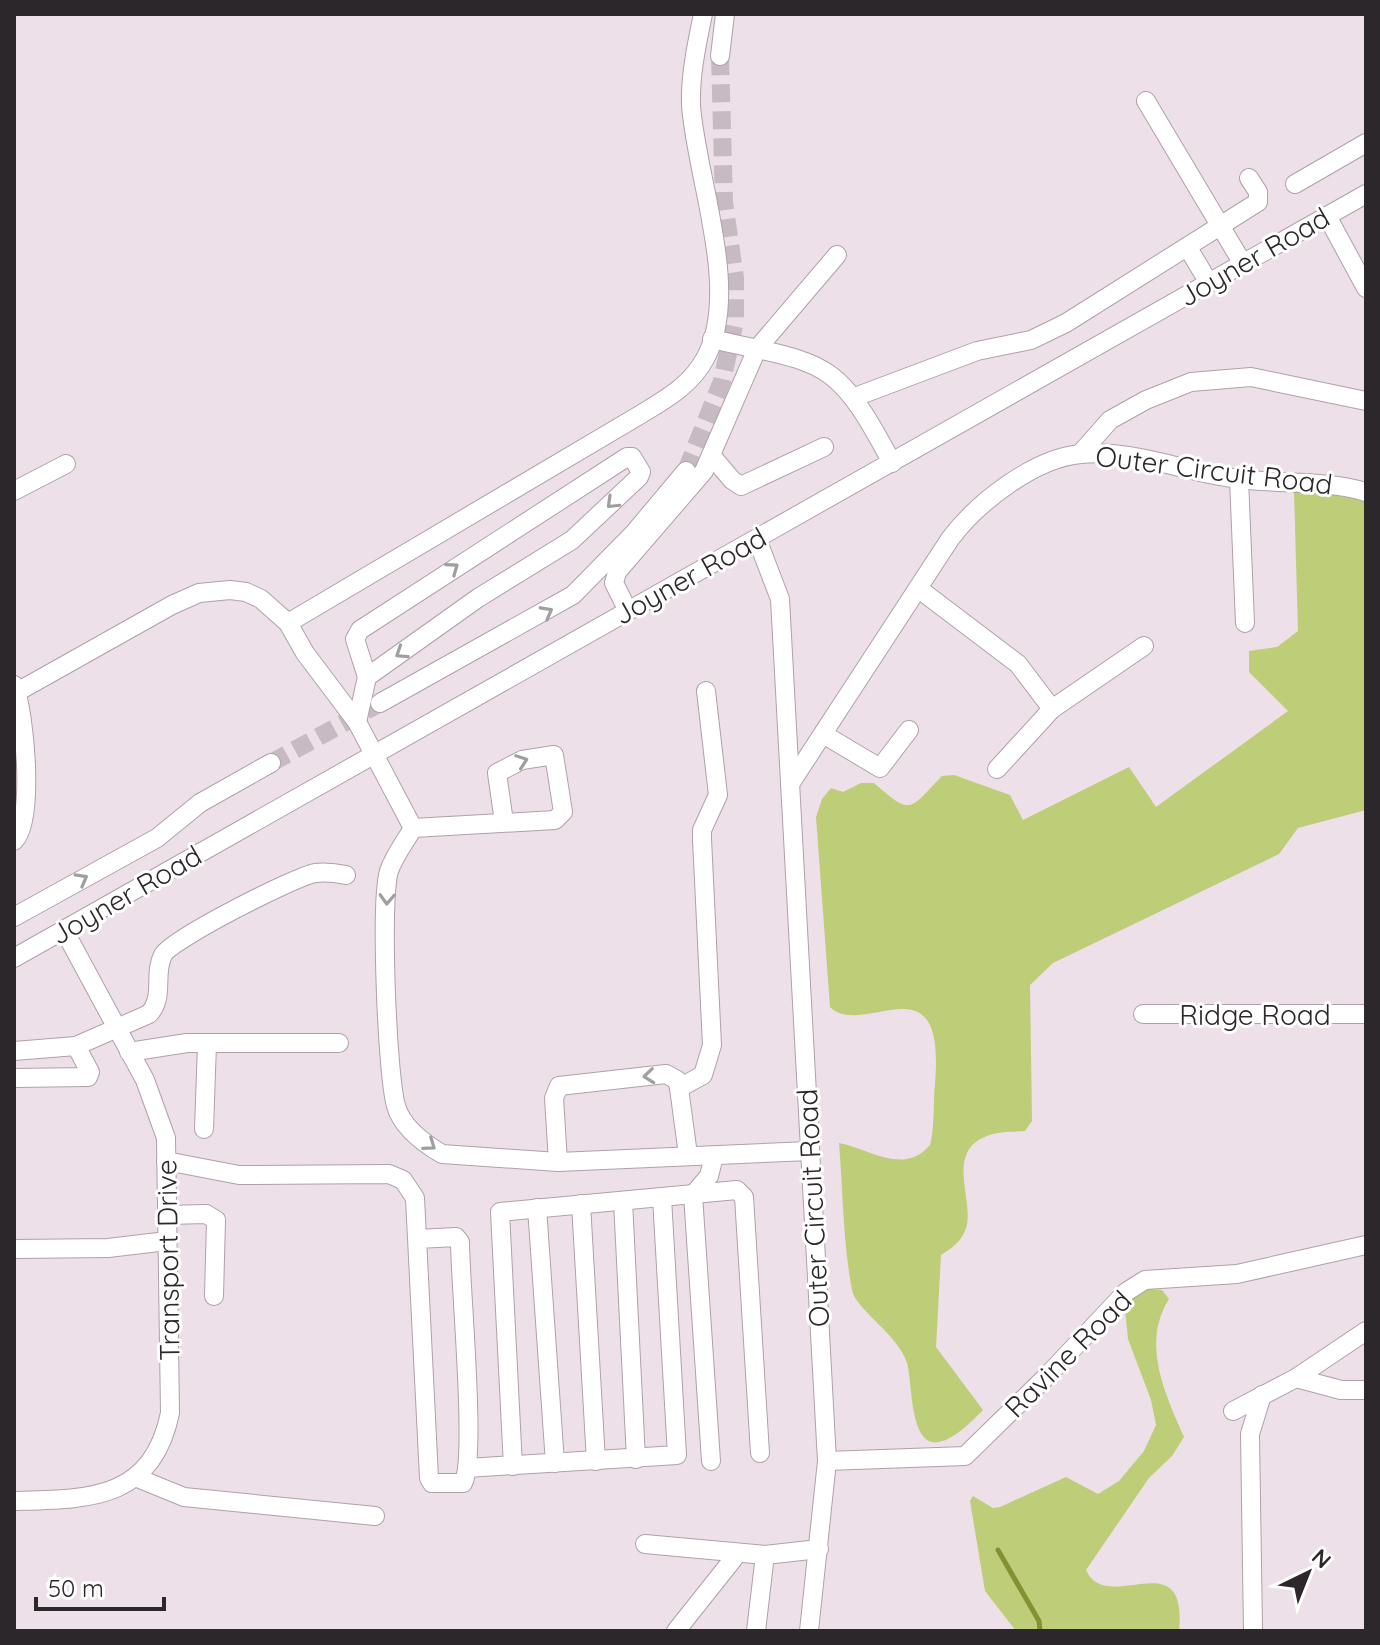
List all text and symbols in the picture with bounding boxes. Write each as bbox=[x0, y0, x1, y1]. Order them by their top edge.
street label: Joyner Road bbox=[1172, 199, 1336, 314]
street label: Outer Circuit Road bbox=[1094, 438, 1335, 501]
one-way arrow bbox=[607, 494, 621, 508]
street label: Joyner Road bbox=[607, 519, 772, 632]
one-way arrow bbox=[444, 563, 459, 578]
one-way arrow bbox=[538, 606, 552, 622]
one-way arrow bbox=[396, 644, 410, 659]
one-way arrow bbox=[514, 754, 528, 771]
street label: Joyner Road bbox=[44, 837, 208, 952]
one-way arrow bbox=[73, 873, 88, 889]
one-way arrow bbox=[378, 893, 395, 906]
street label: Ridge Road bbox=[1179, 997, 1331, 1032]
one-way arrow bbox=[642, 1067, 655, 1084]
street label: Outer Circuit Road bbox=[789, 1088, 836, 1328]
one-way arrow bbox=[421, 1135, 435, 1150]
street label: Transport Drive bbox=[148, 1159, 187, 1361]
street label: Ravine Road bbox=[997, 1283, 1139, 1425]
north arrow bbox=[1268, 1533, 1348, 1613]
text: N bbox=[1306, 1543, 1337, 1574]
scale bar bbox=[36, 1561, 164, 1611]
text: 50 m bbox=[48, 1573, 104, 1603]

